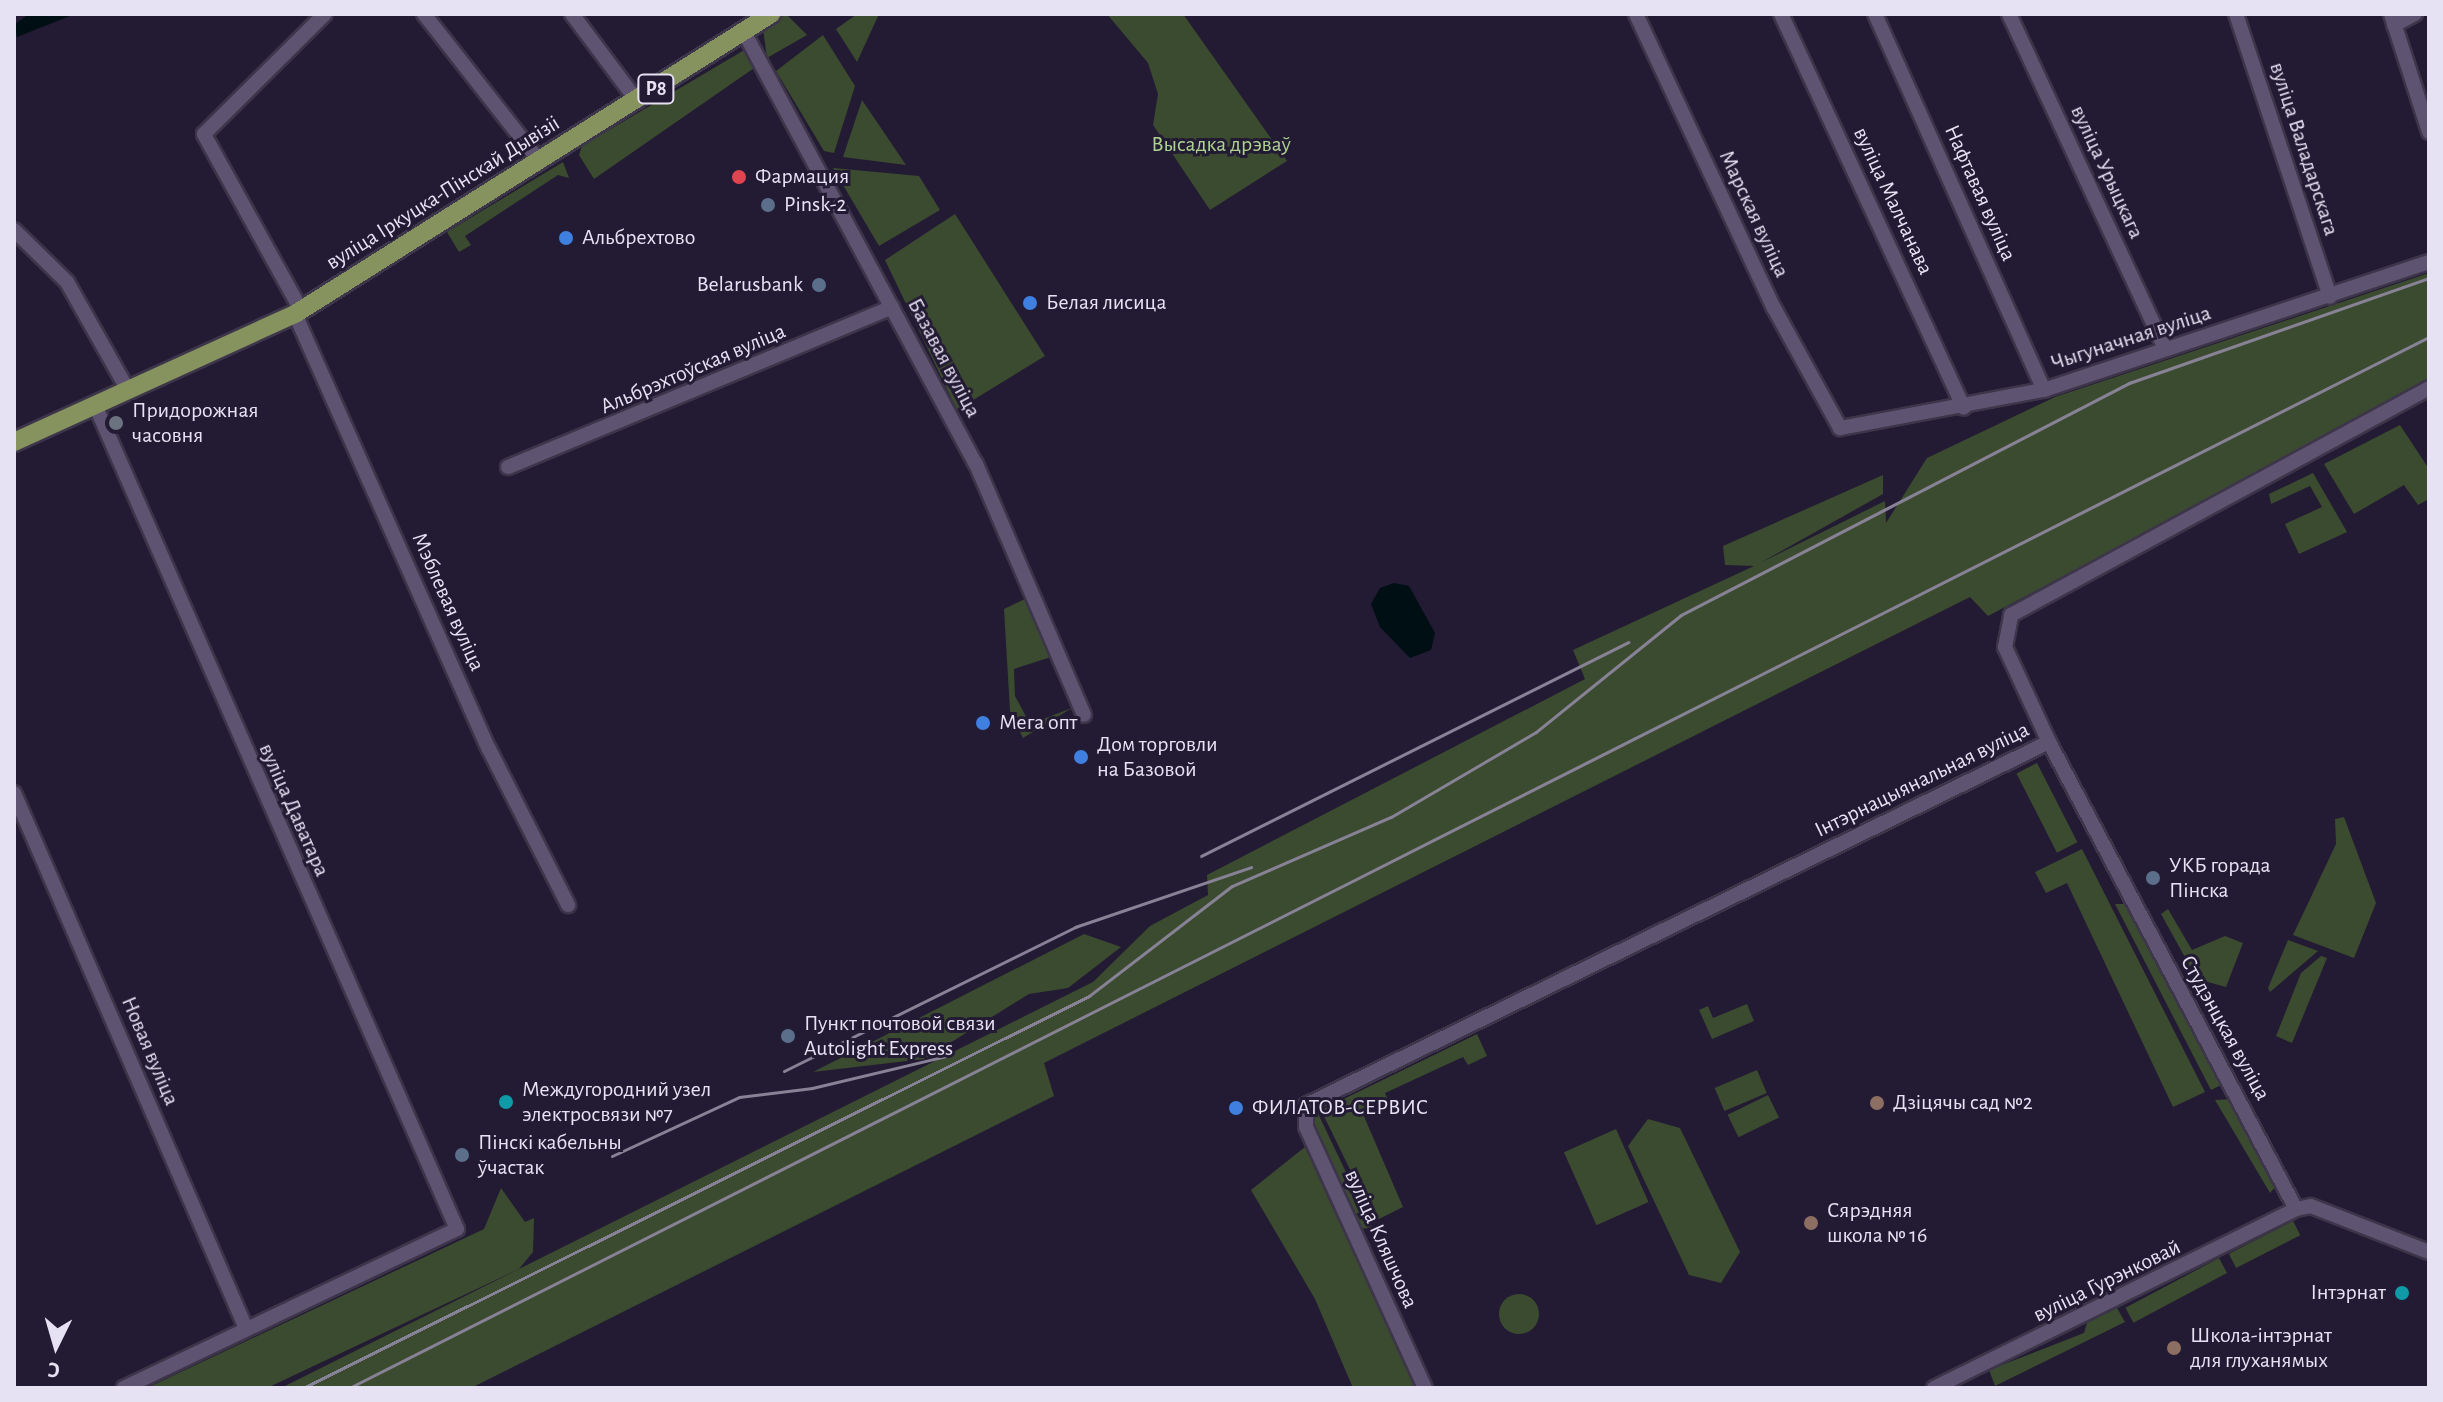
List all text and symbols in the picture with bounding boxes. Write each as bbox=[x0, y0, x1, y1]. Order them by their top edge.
street label: вуліца Валадарскага bbox=[2264, 59, 2344, 239]
road number: Р8 bbox=[636, 73, 676, 105]
street label: вуліца Урыцкага bbox=[2065, 101, 2149, 243]
street label: вуліца Іркуцка-Пінскай Дывізіі bbox=[321, 110, 565, 276]
street label: Нафтавая вуліца bbox=[1938, 121, 2022, 265]
street label: вуліца Малчанава bbox=[1847, 123, 1939, 279]
park label: Высадка дрэваў bbox=[1151, 132, 1291, 158]
street label: Марская вуліца bbox=[1713, 146, 1795, 282]
place label: Фармация bbox=[755, 164, 849, 190]
marker: Фармация bbox=[730, 168, 748, 186]
place label: Pinsk-2 bbox=[784, 192, 846, 218]
marker: Pinsk-2 bbox=[759, 196, 777, 214]
place label: Альбрехтово bbox=[582, 225, 695, 251]
marker: Альбрехтово bbox=[557, 229, 575, 247]
place label: Belarusbank bbox=[697, 272, 803, 298]
marker: Belarusbank bbox=[810, 276, 828, 294]
place label: Белая лисица bbox=[1046, 290, 1166, 316]
street label: Базавая вуліца bbox=[902, 294, 986, 422]
marker: Белая лисица bbox=[1021, 294, 1039, 312]
street label: Чыгуначная вуліца bbox=[2048, 300, 2214, 376]
street label: Альбрэхтоўская вуліца bbox=[596, 318, 790, 420]
place label: Придорожная часовня bbox=[132, 397, 258, 448]
marker: Придорожная часовня bbox=[107, 414, 125, 432]
street label: Мэблевая вуліца bbox=[406, 529, 490, 675]
place label: Мега опт bbox=[999, 710, 1078, 736]
marker: Мега опт bbox=[974, 714, 992, 732]
street label: Інтэрнацыянальная вуліца bbox=[1810, 717, 2034, 843]
place label: Дом торговли на Базовой bbox=[1097, 731, 1218, 782]
street label: вуліца Даватара bbox=[253, 739, 335, 881]
marker: Дом торговли на Базовой bbox=[1072, 748, 1090, 766]
place label: УКБ горада Пінска bbox=[2169, 852, 2271, 904]
marker: УКБ горада Пінска bbox=[2144, 869, 2162, 887]
street label: Студэнцкая вуліца bbox=[2174, 951, 2276, 1105]
street label: Новая вуліца bbox=[115, 993, 185, 1109]
place label: Пункт почтовой связи Autolight Express bbox=[804, 1010, 996, 1062]
marker: Пункт почтовой связи Autolight Express bbox=[779, 1027, 797, 1045]
place label: Междугородний узел электросвязи №7 bbox=[522, 1076, 711, 1128]
place label: Дзіцячы сад №2 bbox=[1893, 1090, 2033, 1116]
marker: Междугородний узел электросвязи №7 bbox=[497, 1093, 515, 1111]
marker: Дзіцячы сад №2 bbox=[1868, 1094, 1886, 1112]
place label: ФИЛАТОВ-СЕРВИС bbox=[1252, 1095, 1428, 1121]
marker: ФИЛАТОВ-СЕРВИС bbox=[1227, 1099, 1245, 1117]
place label: Пінскі кабельны ўчастак bbox=[478, 1129, 622, 1180]
marker: Пінскі кабельны ўчастак bbox=[453, 1146, 471, 1164]
street label: вуліца Кляшчова bbox=[1339, 1165, 1423, 1313]
place label: Сярэдняя школа № 16 bbox=[1827, 1197, 1927, 1248]
marker: Сярэдняя школа № 16 bbox=[1802, 1214, 1820, 1232]
street label: вуліца Гурэнковай bbox=[2029, 1234, 2185, 1328]
place label: Інтэрнат bbox=[2310, 1280, 2386, 1306]
marker: Інтэрнат bbox=[2393, 1284, 2411, 1302]
north arrow bbox=[16, 1306, 96, 1386]
place label: Школа-інтэрнат для глуханямых bbox=[2190, 1322, 2332, 1374]
marker: Школа-інтэрнат для глуханямых bbox=[2165, 1339, 2183, 1357]
text: С bbox=[47, 1358, 61, 1381]

